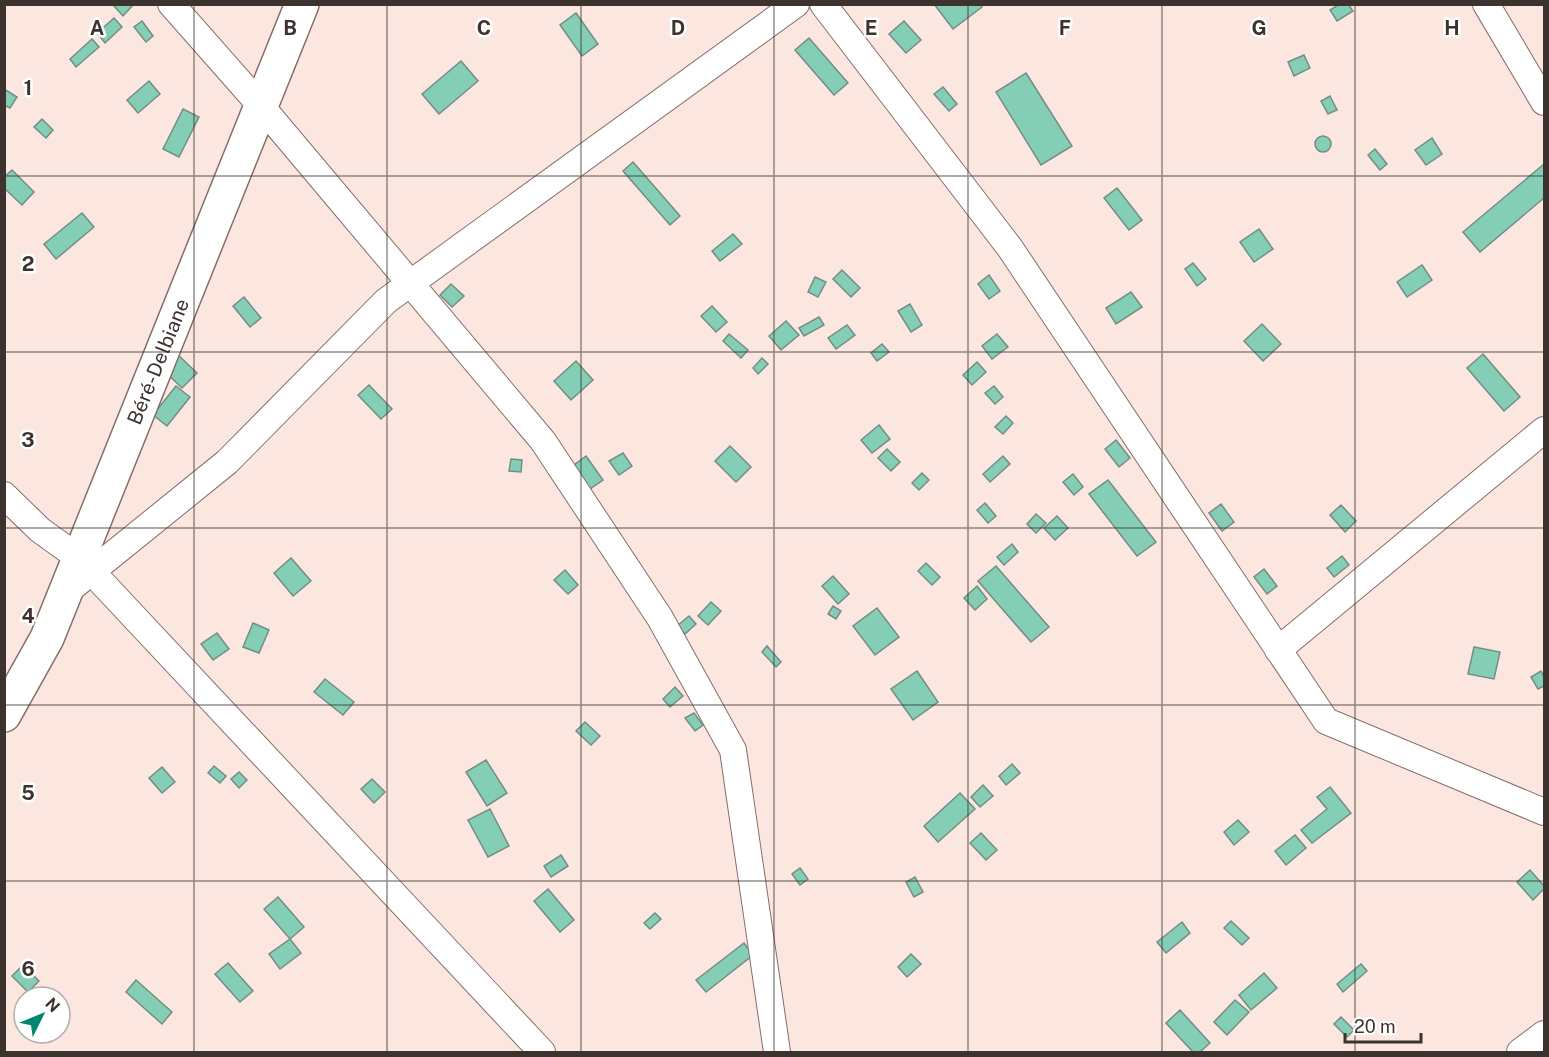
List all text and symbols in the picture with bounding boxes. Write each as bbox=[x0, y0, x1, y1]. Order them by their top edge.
text: A bbox=[90, 16, 104, 40]
text: B bbox=[283, 16, 297, 40]
text: C bbox=[477, 16, 491, 40]
text: D bbox=[671, 16, 685, 40]
text: E bbox=[865, 16, 877, 40]
text: F bbox=[1059, 16, 1071, 40]
text: G bbox=[1251, 16, 1267, 40]
text: H bbox=[1444, 16, 1460, 40]
text: 1 bbox=[24, 76, 32, 100]
text: 2 bbox=[22, 252, 34, 276]
street label: Béré-Delbiane bbox=[122, 295, 194, 428]
text: 3 bbox=[21, 428, 35, 452]
text: 4 bbox=[21, 604, 35, 628]
text: 5 bbox=[21, 781, 35, 805]
text: 6 bbox=[21, 957, 35, 981]
north arrow bbox=[12, 985, 72, 1045]
text: N bbox=[41, 994, 64, 1016]
scale bar bbox=[1345, 1006, 1422, 1044]
text: 20 m bbox=[1354, 1016, 1396, 1037]

